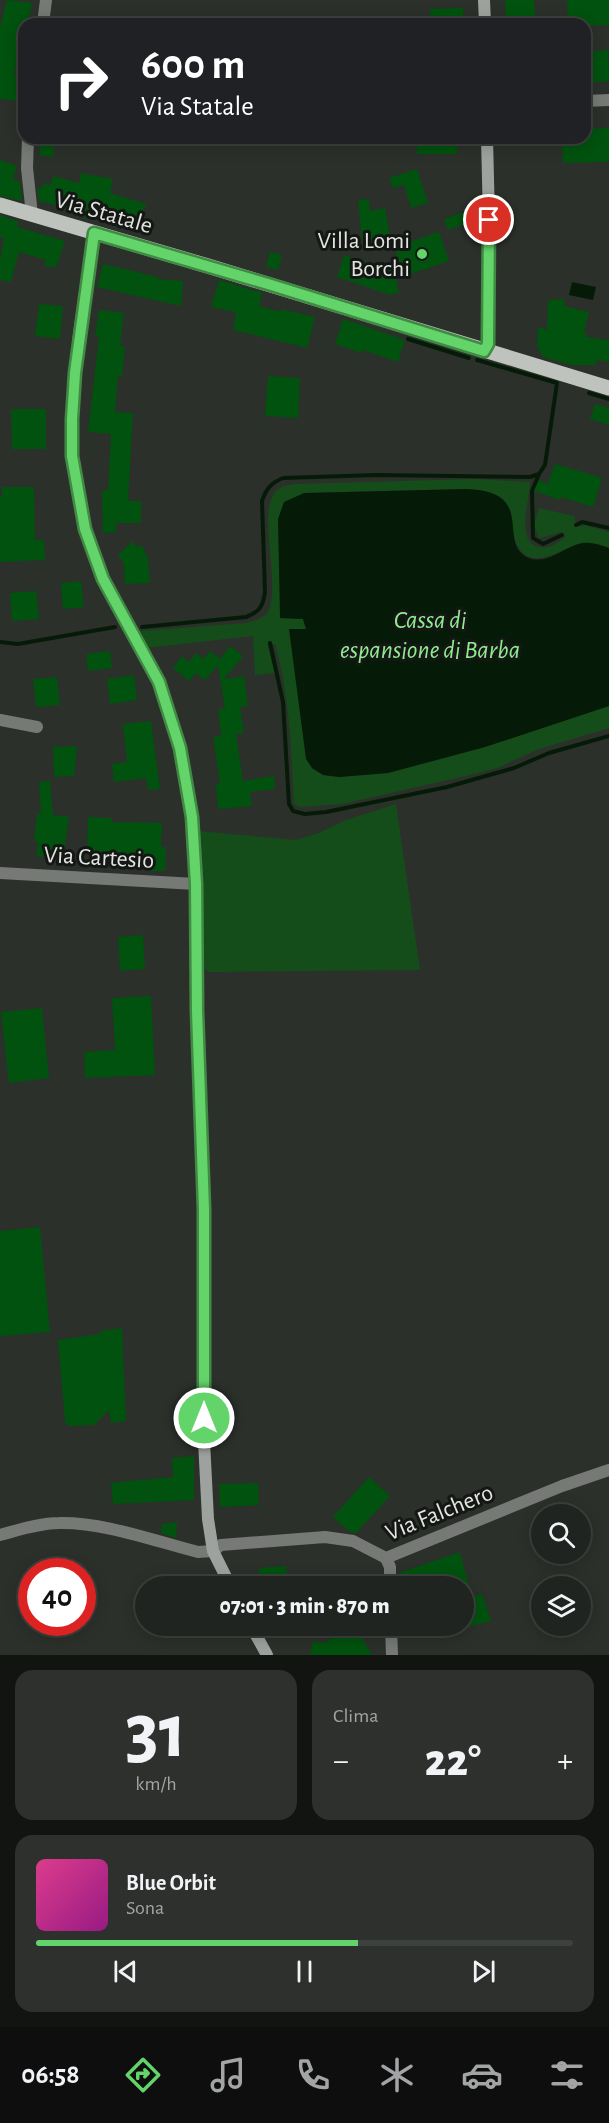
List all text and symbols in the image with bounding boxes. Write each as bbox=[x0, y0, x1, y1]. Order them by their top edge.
icon: right bbox=[42, 42, 120, 120]
text: 600 m bbox=[141, 44, 245, 86]
text: Via Statale bbox=[141, 93, 254, 120]
street label: Via Statale bbox=[52, 188, 155, 238]
pin bbox=[463, 194, 514, 245]
icon: arrive bbox=[472, 203, 505, 236]
place label: Villa Lomi Borchi bbox=[318, 229, 410, 281]
marker: Villa Lomi Borchi bbox=[415, 247, 429, 261]
water label: Cassa di espansione di Barba bbox=[340, 607, 520, 663]
street label: Via Cartesio bbox=[43, 843, 155, 873]
position arrow bbox=[172, 1386, 236, 1450]
street label: Via Falchero bbox=[382, 1481, 496, 1545]
map controls bbox=[531, 1504, 591, 1636]
button: search bbox=[531, 1504, 591, 1564]
speed limit sign: 40 bbox=[18, 1558, 96, 1636]
button: layers bbox=[531, 1576, 591, 1636]
text: 07:01 · 3 min · 870 m bbox=[220, 1595, 389, 1617]
text: 31 bbox=[125, 1694, 187, 1772]
text: Clima bbox=[333, 1706, 378, 1726]
text: 22° bbox=[425, 1739, 481, 1784]
text: − bbox=[333, 1745, 349, 1778]
text: + bbox=[557, 1745, 573, 1778]
text: km/h bbox=[135, 1774, 177, 1794]
text: Blue Orbit bbox=[126, 1872, 216, 1894]
text: Sona bbox=[126, 1898, 164, 1918]
icon: previous bbox=[109, 1955, 142, 1988]
icon: pause bbox=[288, 1955, 321, 1988]
icon: next bbox=[467, 1955, 500, 1988]
icon: directions bbox=[122, 2054, 164, 2096]
icon: music bbox=[207, 2054, 249, 2096]
icon: phone bbox=[292, 2054, 334, 2096]
icon: climate bbox=[376, 2054, 418, 2096]
icon: car bbox=[461, 2054, 503, 2096]
icon: filters bbox=[546, 2054, 588, 2096]
text: 06:58 bbox=[21, 2061, 80, 2088]

